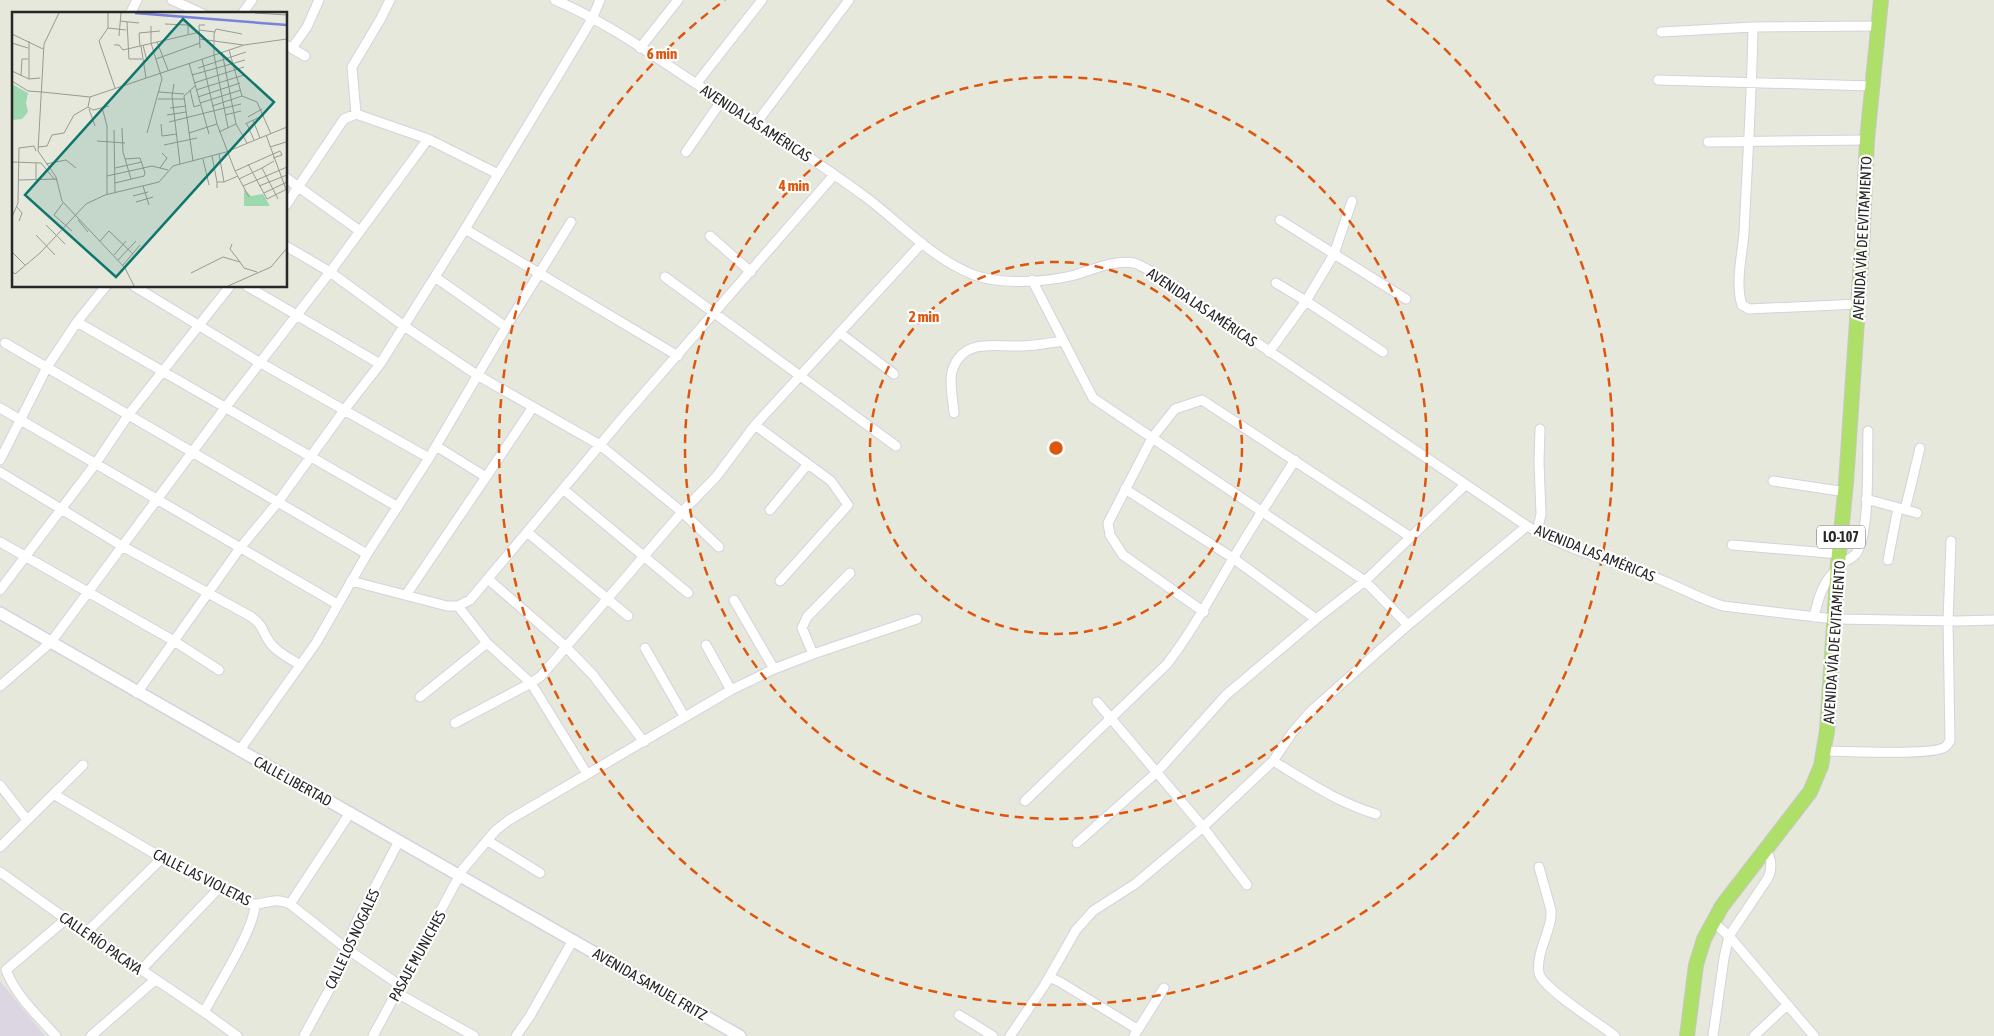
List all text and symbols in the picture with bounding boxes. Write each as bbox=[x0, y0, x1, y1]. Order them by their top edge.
inset map bbox=[12, 12, 288, 288]
text: 6 min bbox=[647, 45, 677, 62]
street label: AVENIDA LAS AMÉRICAS bbox=[698, 81, 814, 165]
street label: AVENIDA VÍA DE EVITAMIENTO bbox=[1849, 156, 1875, 320]
text: 4 min bbox=[778, 177, 809, 194]
street label: AVENIDA LAS AMÉRICAS bbox=[1144, 264, 1260, 350]
text: 2 min bbox=[909, 308, 939, 325]
centre of rings bbox=[1047, 439, 1065, 457]
street label: AVENIDA LAS AMÉRICAS bbox=[1532, 521, 1658, 585]
road number: LO-107 bbox=[1817, 526, 1865, 548]
street label: AVENIDA VÍA DE EVITAMIENTO bbox=[1820, 559, 1848, 724]
street label: CALLE LIBERTAD bbox=[251, 753, 335, 809]
street label: CALLE LAS VIOLETAS bbox=[150, 845, 254, 909]
street label: CALLE LOS NOGALES bbox=[321, 886, 383, 992]
street label: CALLE RÍO PACAYA bbox=[56, 908, 146, 978]
street label: PASAJE MUNICHES bbox=[385, 908, 449, 1004]
street label: AVENIDA SAMUEL FRITZ bbox=[590, 944, 710, 1024]

